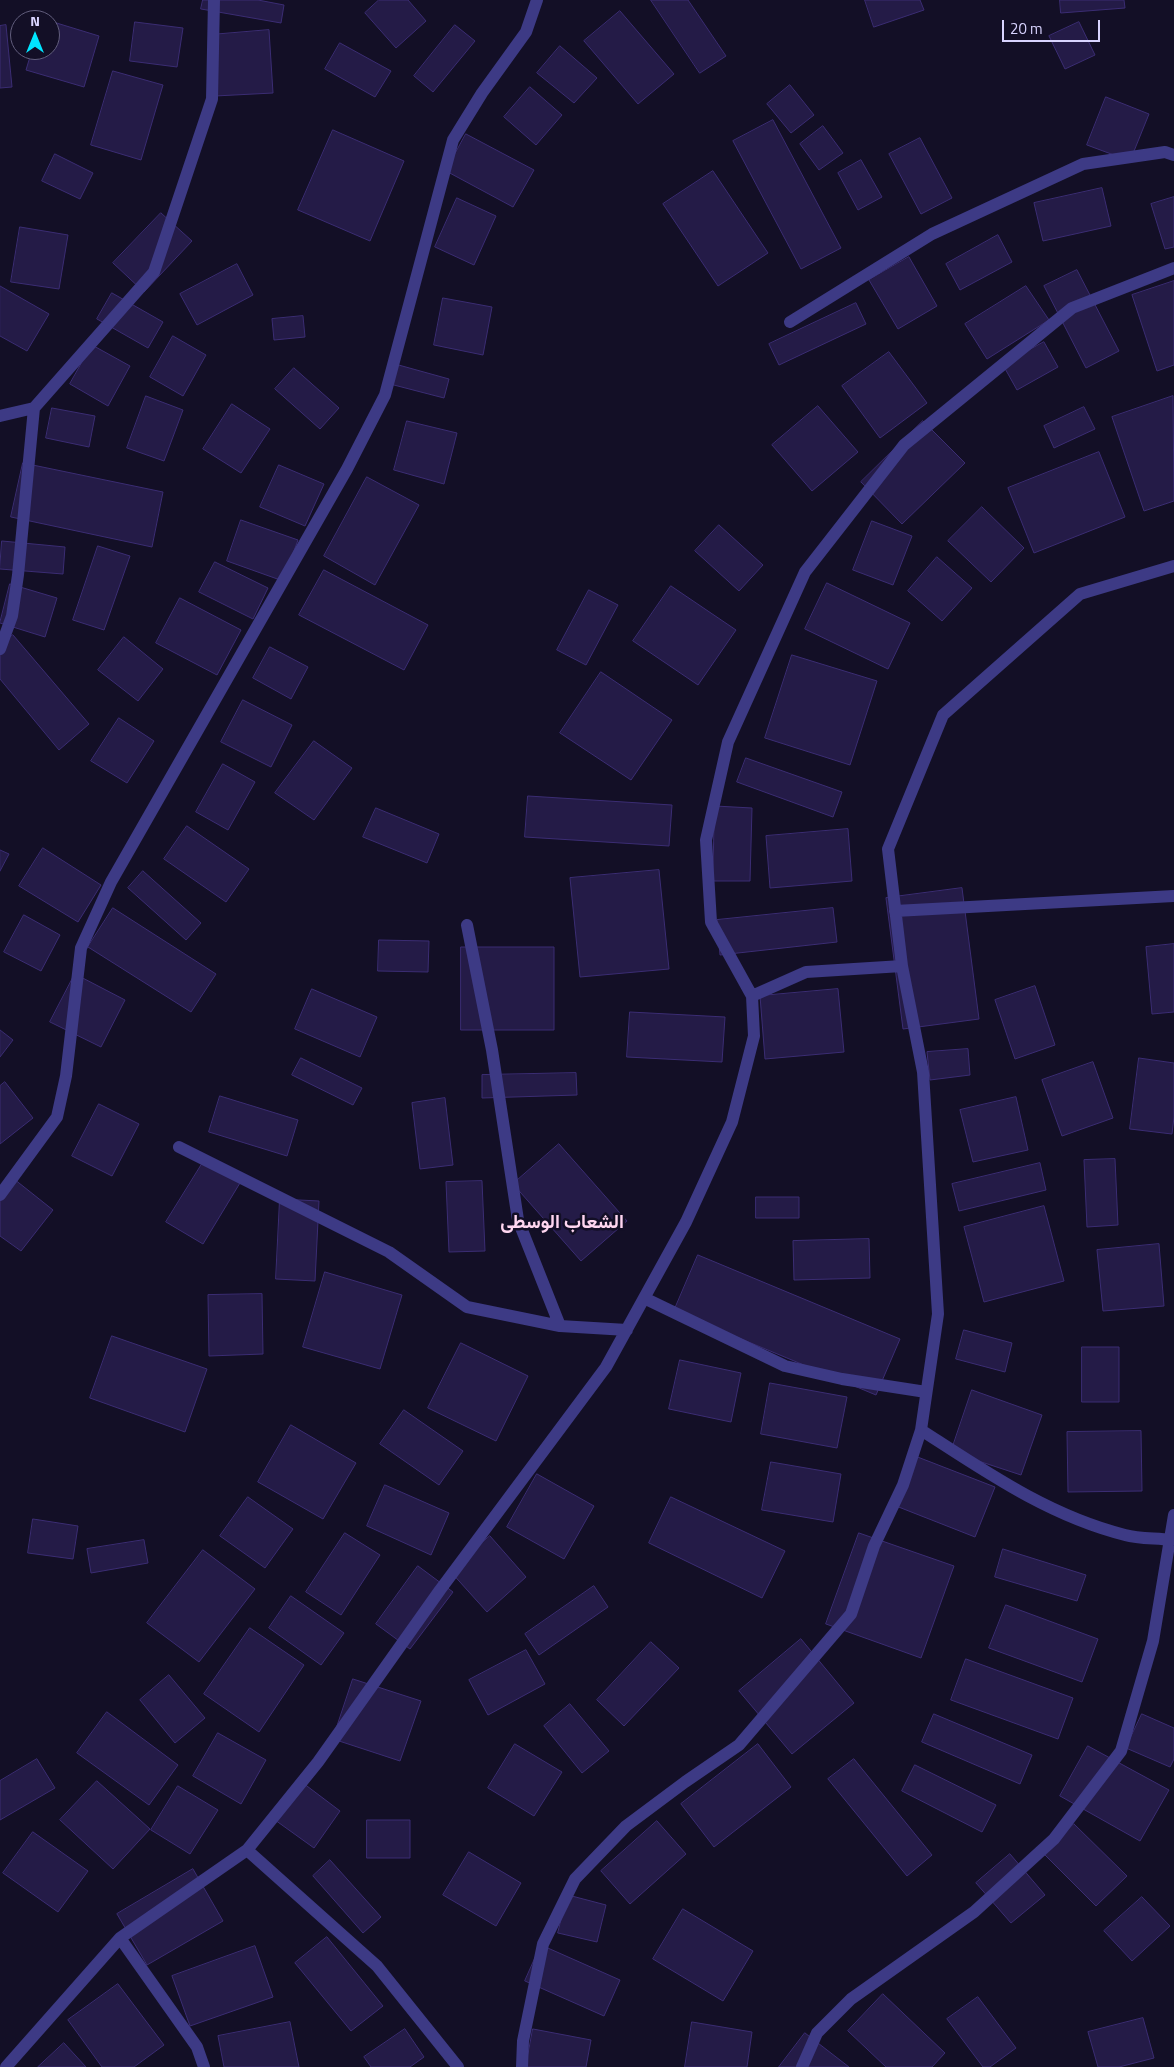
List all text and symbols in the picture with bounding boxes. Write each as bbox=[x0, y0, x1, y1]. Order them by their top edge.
north arrow bbox=[10, 10, 60, 60]
text: N bbox=[30, 10, 40, 31]
scale bar bbox=[1004, 10, 1102, 42]
text: 20 m bbox=[1010, 17, 1043, 40]
district label: الشعاب الوسطى bbox=[500, 1212, 624, 1234]

